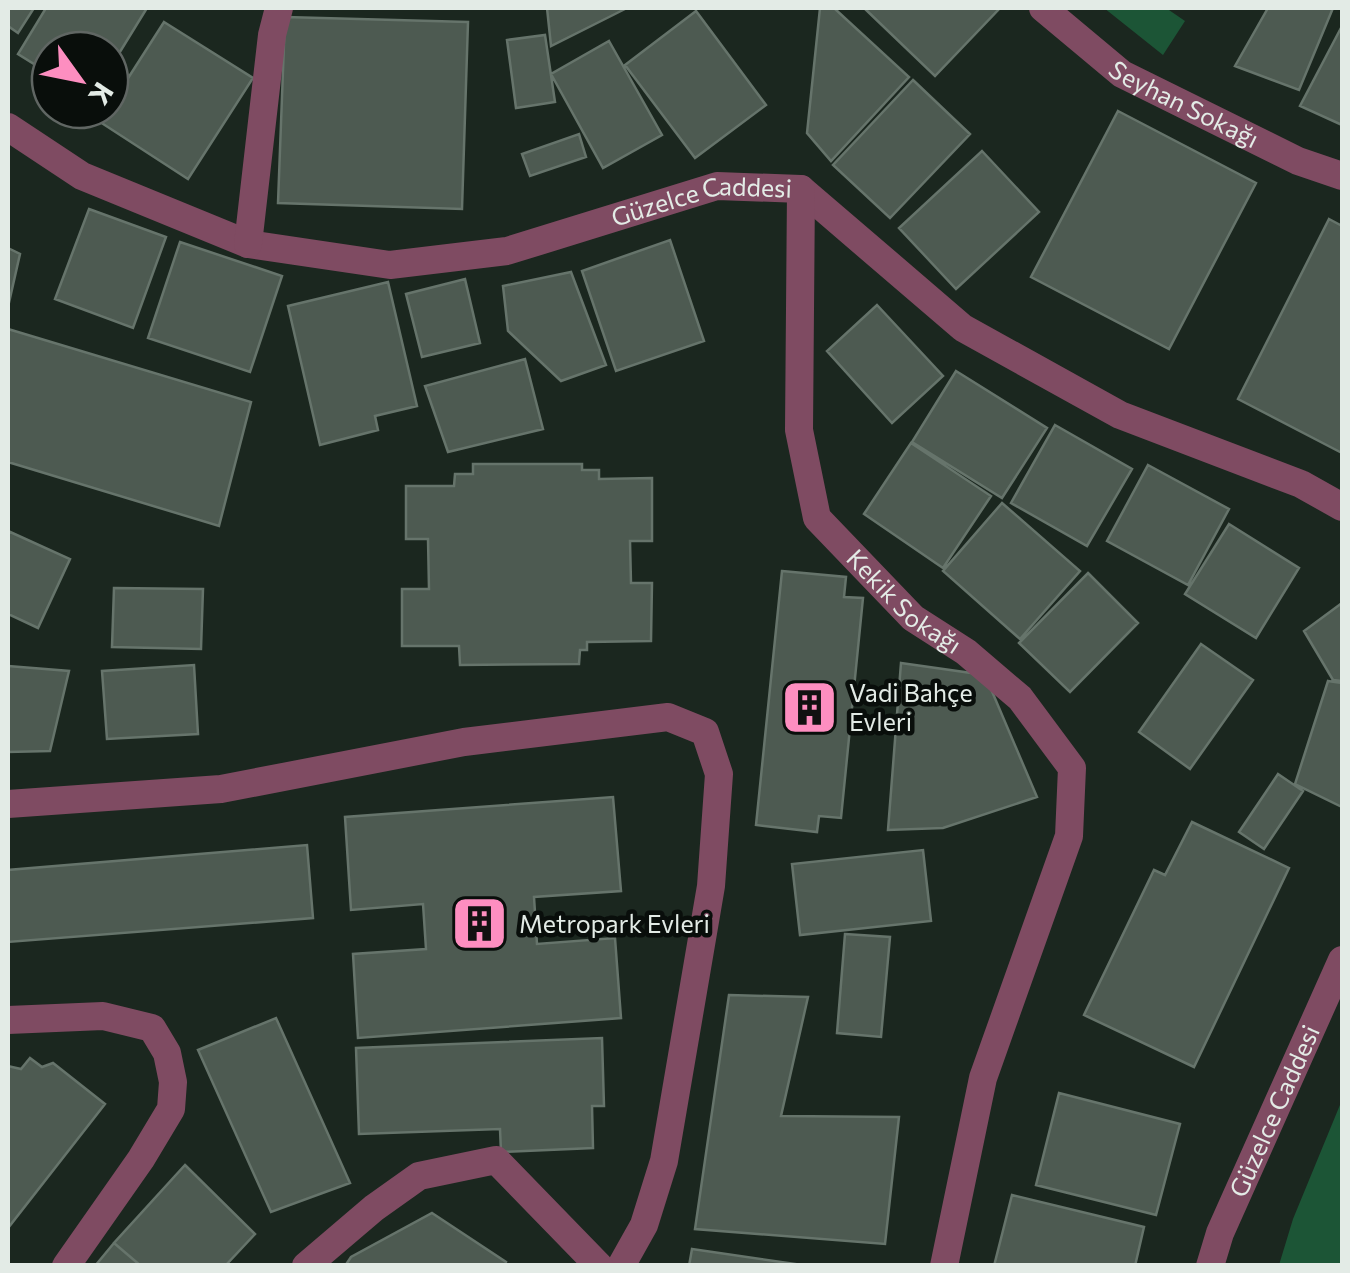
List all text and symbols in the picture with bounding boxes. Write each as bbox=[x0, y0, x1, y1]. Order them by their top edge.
north arrow bbox=[30, 30, 130, 130]
street label: Seyhan Sokağı bbox=[1103, 54, 1264, 153]
text: K bbox=[82, 77, 121, 112]
street label: Güzelce Caddesi bbox=[607, 170, 793, 232]
street label: Kekik Sokağı bbox=[841, 542, 967, 659]
building icon: Vadi Bahçe Evleri bbox=[780, 677, 840, 737]
place label: Vadi Bahçe Evleri bbox=[849, 677, 973, 736]
building icon: Metropark Evleri bbox=[450, 894, 510, 954]
place label: Metropark Evleri bbox=[519, 908, 710, 938]
street label: Güzelce Caddesi bbox=[1222, 1020, 1325, 1201]

